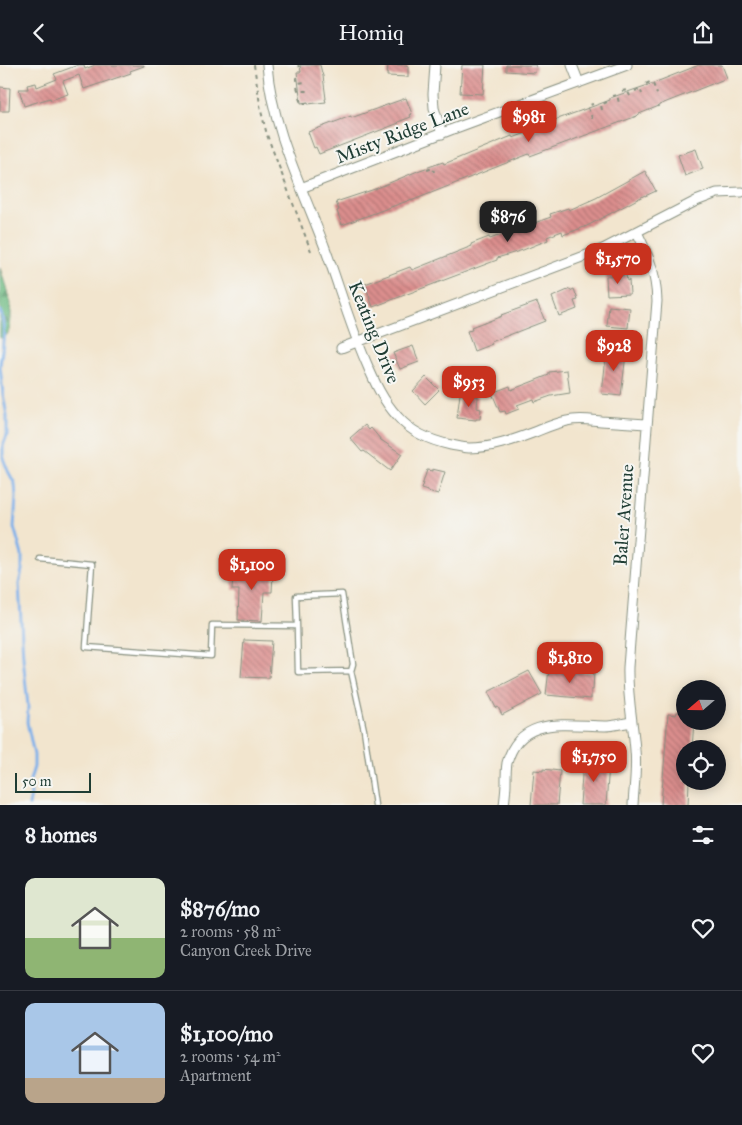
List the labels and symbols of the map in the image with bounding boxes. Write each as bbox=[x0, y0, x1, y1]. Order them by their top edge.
street label: Misty Ridge Lane bbox=[332, 97, 472, 169]
pin: $981 bbox=[499, 101, 559, 143]
pin: $876 bbox=[478, 201, 538, 243]
pin: $1,570 bbox=[577, 243, 659, 285]
street label: Keating Drive bbox=[343, 278, 406, 387]
pin: $928 bbox=[584, 329, 644, 372]
pin: $953 bbox=[439, 365, 499, 408]
street label: Baler Avenue bbox=[608, 463, 639, 567]
pin: $1,100 bbox=[211, 549, 293, 591]
pin: $1,810 bbox=[529, 641, 611, 684]
north arrow bbox=[676, 680, 726, 730]
pin: $1,750 bbox=[553, 741, 635, 783]
scale bar bbox=[15, 770, 91, 793]

